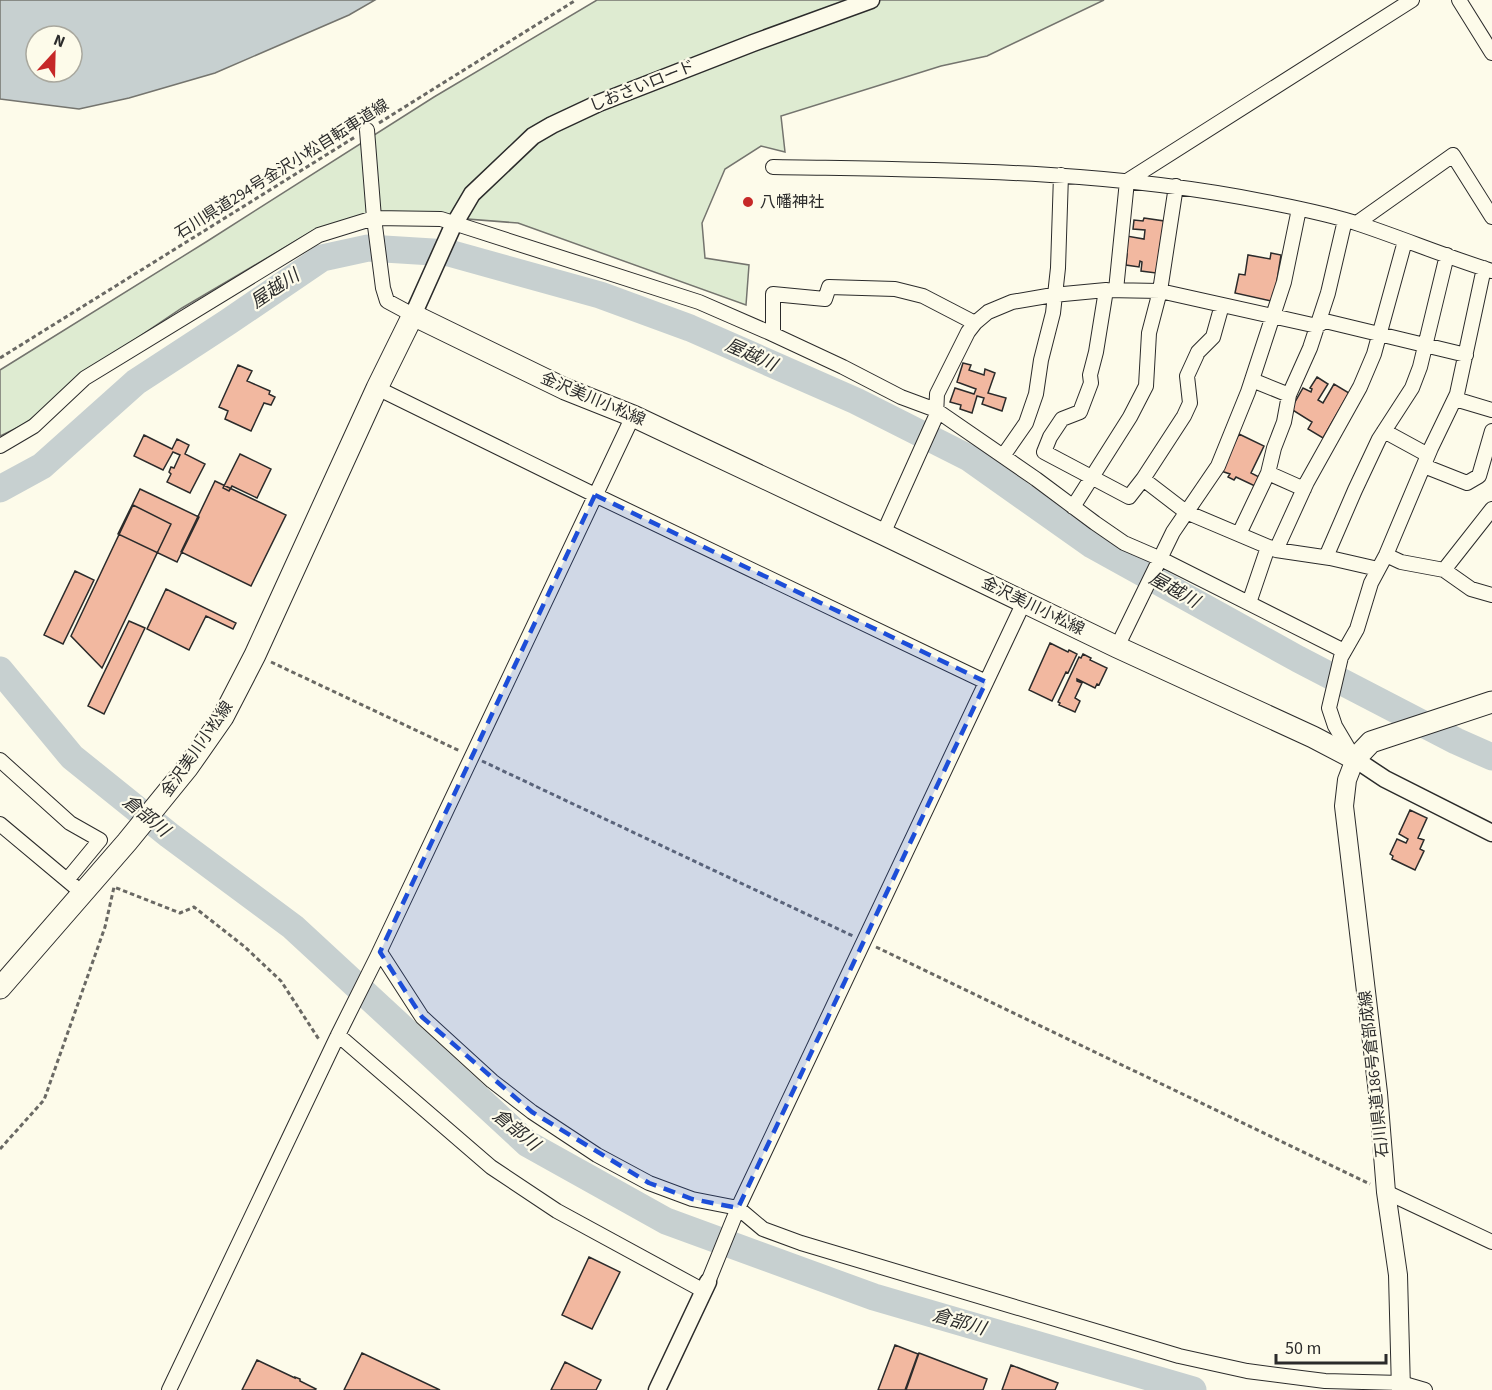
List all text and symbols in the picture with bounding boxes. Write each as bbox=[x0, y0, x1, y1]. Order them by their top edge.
north arrow bbox=[24, 24, 84, 84]
text: N bbox=[50, 29, 68, 53]
street label: しおさいロード bbox=[586, 55, 698, 117]
street label: 石川県道294号金沢小松自転車道線 bbox=[171, 94, 393, 244]
place label: 八幡神社 bbox=[760, 191, 824, 213]
marker: 八幡神社 bbox=[741, 195, 755, 209]
water label: 屋越川 bbox=[246, 262, 306, 314]
water label: 屋越川 bbox=[721, 333, 783, 378]
street label: 金沢美川小松線 bbox=[537, 367, 649, 431]
water label: 屋越川 bbox=[1144, 566, 1205, 615]
street label: 金沢美川小松線 bbox=[978, 572, 1088, 640]
street label: 金沢美川小松線 bbox=[156, 697, 238, 801]
water label: 倉部川 bbox=[117, 789, 176, 844]
street label: 石川県道186号倉部成線 bbox=[1354, 989, 1394, 1159]
water label: 倉部川 bbox=[487, 1103, 546, 1158]
water label: 倉部川 bbox=[930, 1303, 990, 1342]
scale bar bbox=[1276, 1327, 1386, 1365]
text: 50 m bbox=[1285, 1336, 1321, 1361]

